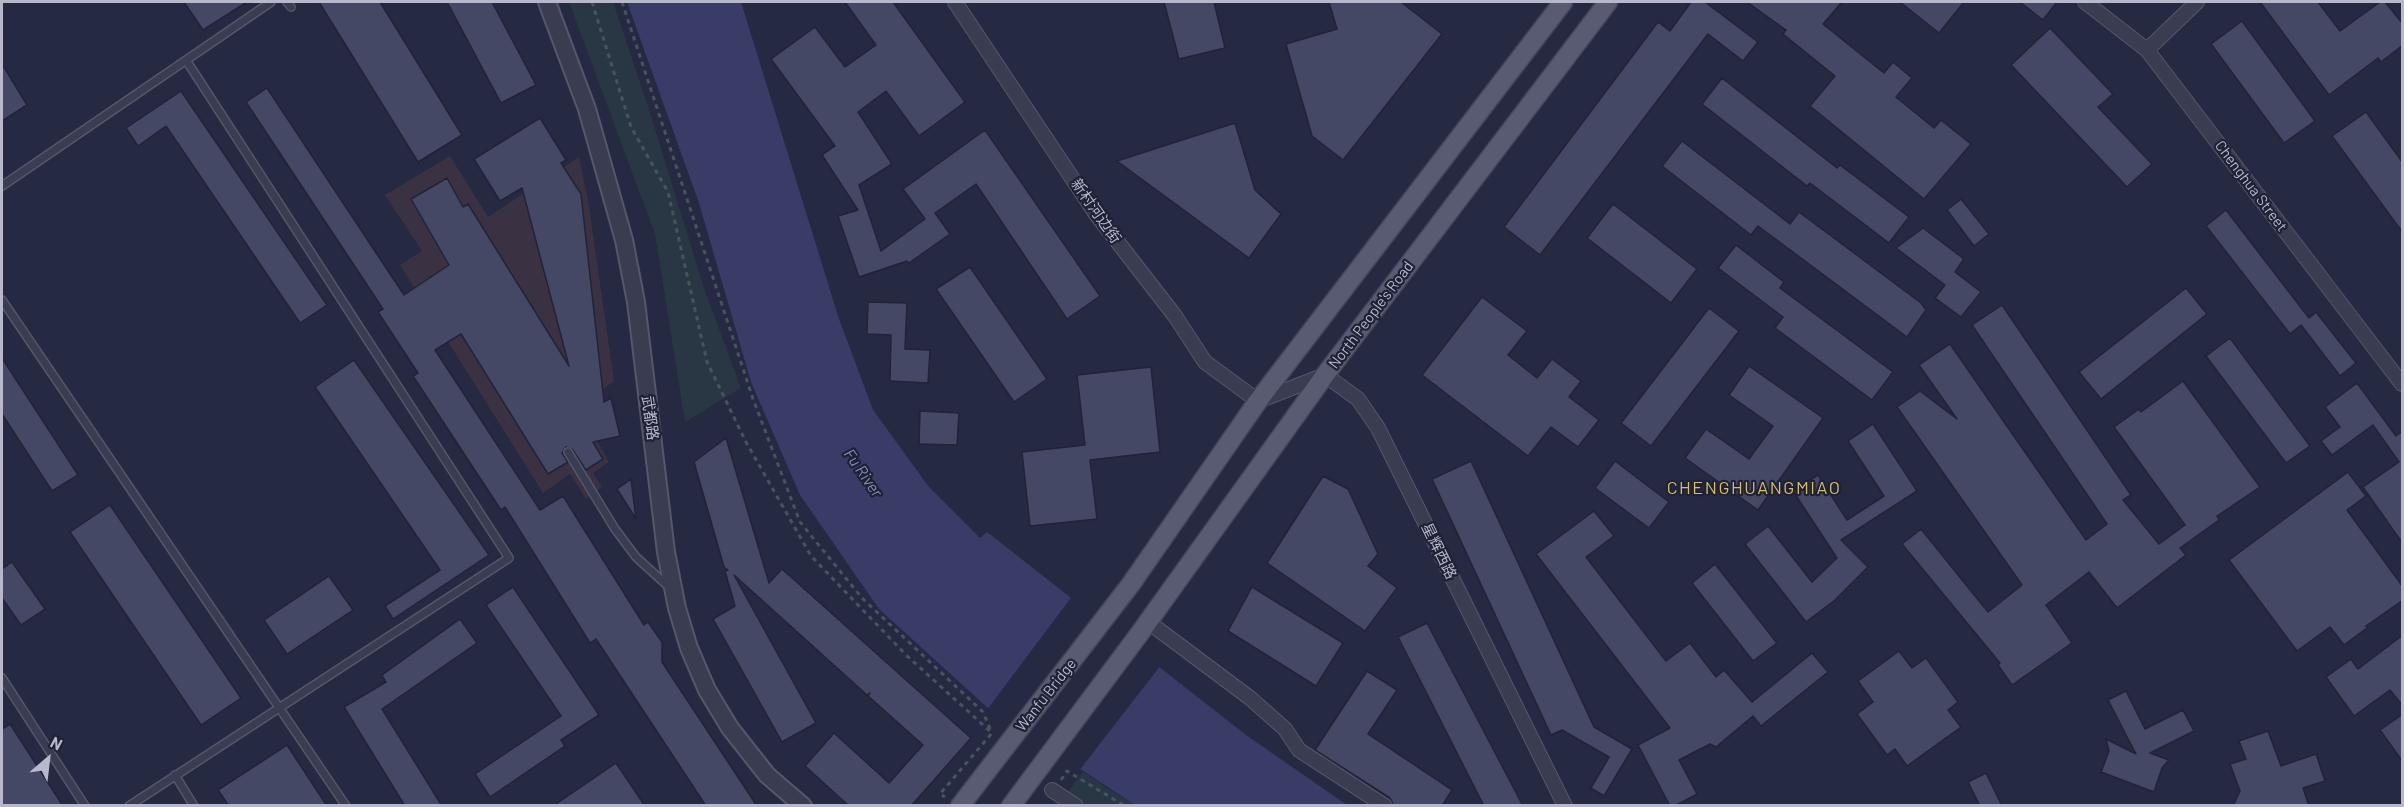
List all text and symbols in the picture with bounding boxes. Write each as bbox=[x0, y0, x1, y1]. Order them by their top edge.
street label: Chenghua Street bbox=[2211, 137, 2291, 235]
street label: 新村河边街 bbox=[1067, 175, 1125, 247]
street label: North People's Road bbox=[1325, 258, 1417, 372]
street label: 武都路 bbox=[638, 394, 662, 442]
water label: Fu River bbox=[840, 445, 886, 501]
district label: CHENGHUANGMIAO bbox=[1667, 477, 1841, 499]
street label: 星辉西路 bbox=[1418, 520, 1460, 582]
street label: Wanfu Bridge bbox=[1012, 655, 1080, 735]
north arrow bbox=[18, 729, 78, 789]
text: N bbox=[48, 732, 66, 754]

